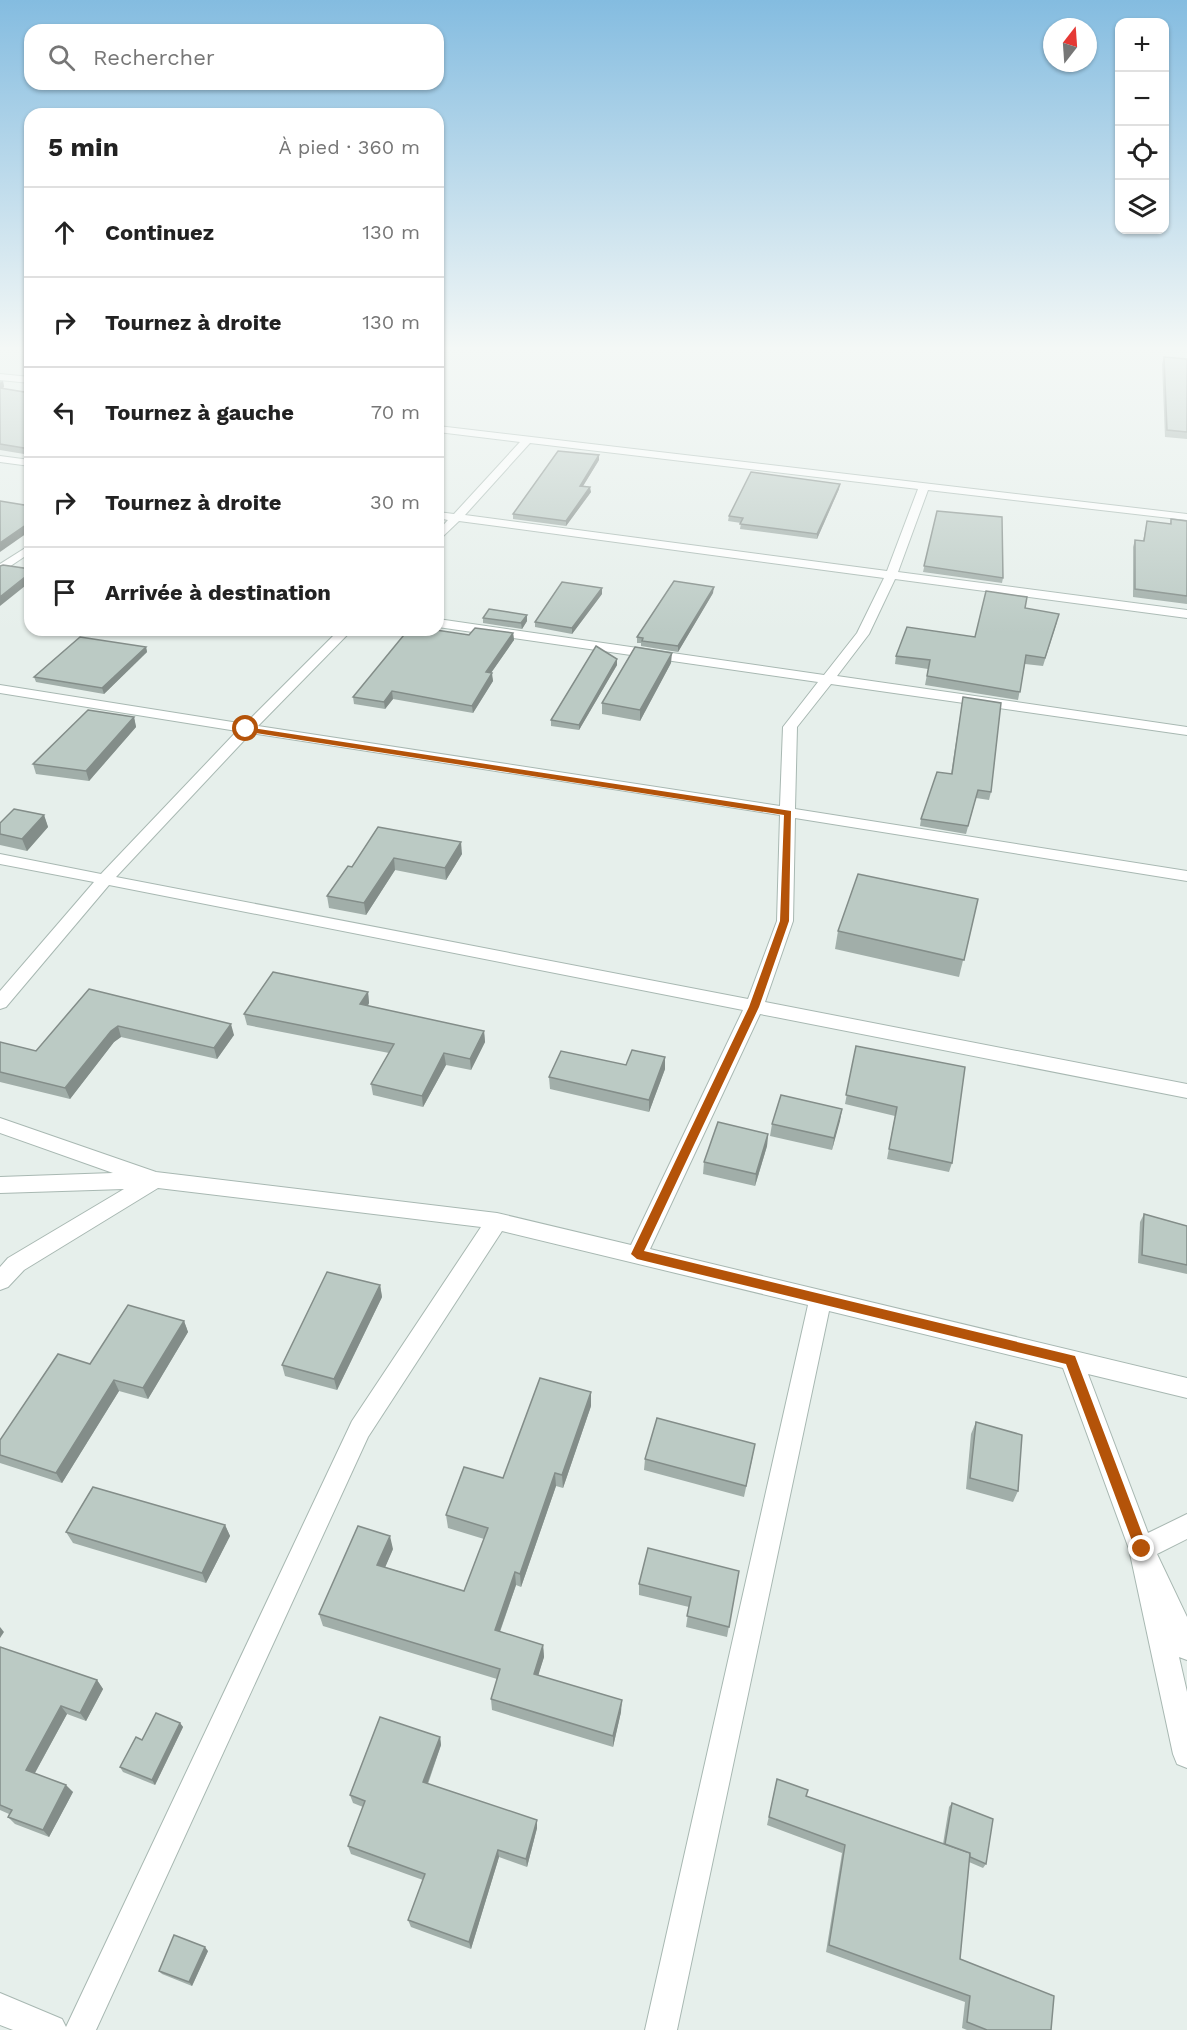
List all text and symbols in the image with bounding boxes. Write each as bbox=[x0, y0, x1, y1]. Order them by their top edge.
north arrow bbox=[1043, 18, 1097, 72]
map controls bbox=[1115, 18, 1169, 234]
button: + bbox=[1115, 18, 1169, 72]
search box bbox=[24, 24, 444, 90]
icon: search bbox=[45, 41, 78, 74]
text: Rechercher bbox=[93, 45, 215, 70]
button: − bbox=[1115, 72, 1169, 126]
button: locate bbox=[1115, 126, 1169, 180]
text: 5 min bbox=[48, 132, 119, 162]
text: À pied · 360 m bbox=[279, 135, 420, 159]
button: layers bbox=[1115, 180, 1169, 234]
icon: ahead bbox=[48, 216, 81, 249]
text: Continuez bbox=[105, 220, 214, 245]
text: 130 m bbox=[362, 220, 420, 244]
icon: right bbox=[48, 306, 81, 339]
text: Tournez à droite bbox=[105, 310, 282, 335]
text: 130 m bbox=[362, 310, 420, 334]
icon: left bbox=[48, 396, 81, 429]
text: Tournez à gauche bbox=[105, 400, 294, 425]
text: 70 m bbox=[371, 400, 420, 424]
icon: right bbox=[48, 486, 81, 519]
text: Tournez à droite bbox=[105, 490, 282, 515]
text: 30 m bbox=[370, 490, 420, 514]
icon: arrive bbox=[48, 576, 81, 609]
text: Arrivée à destination bbox=[105, 580, 331, 605]
route start bbox=[232, 715, 258, 741]
route end bbox=[1128, 1535, 1154, 1561]

